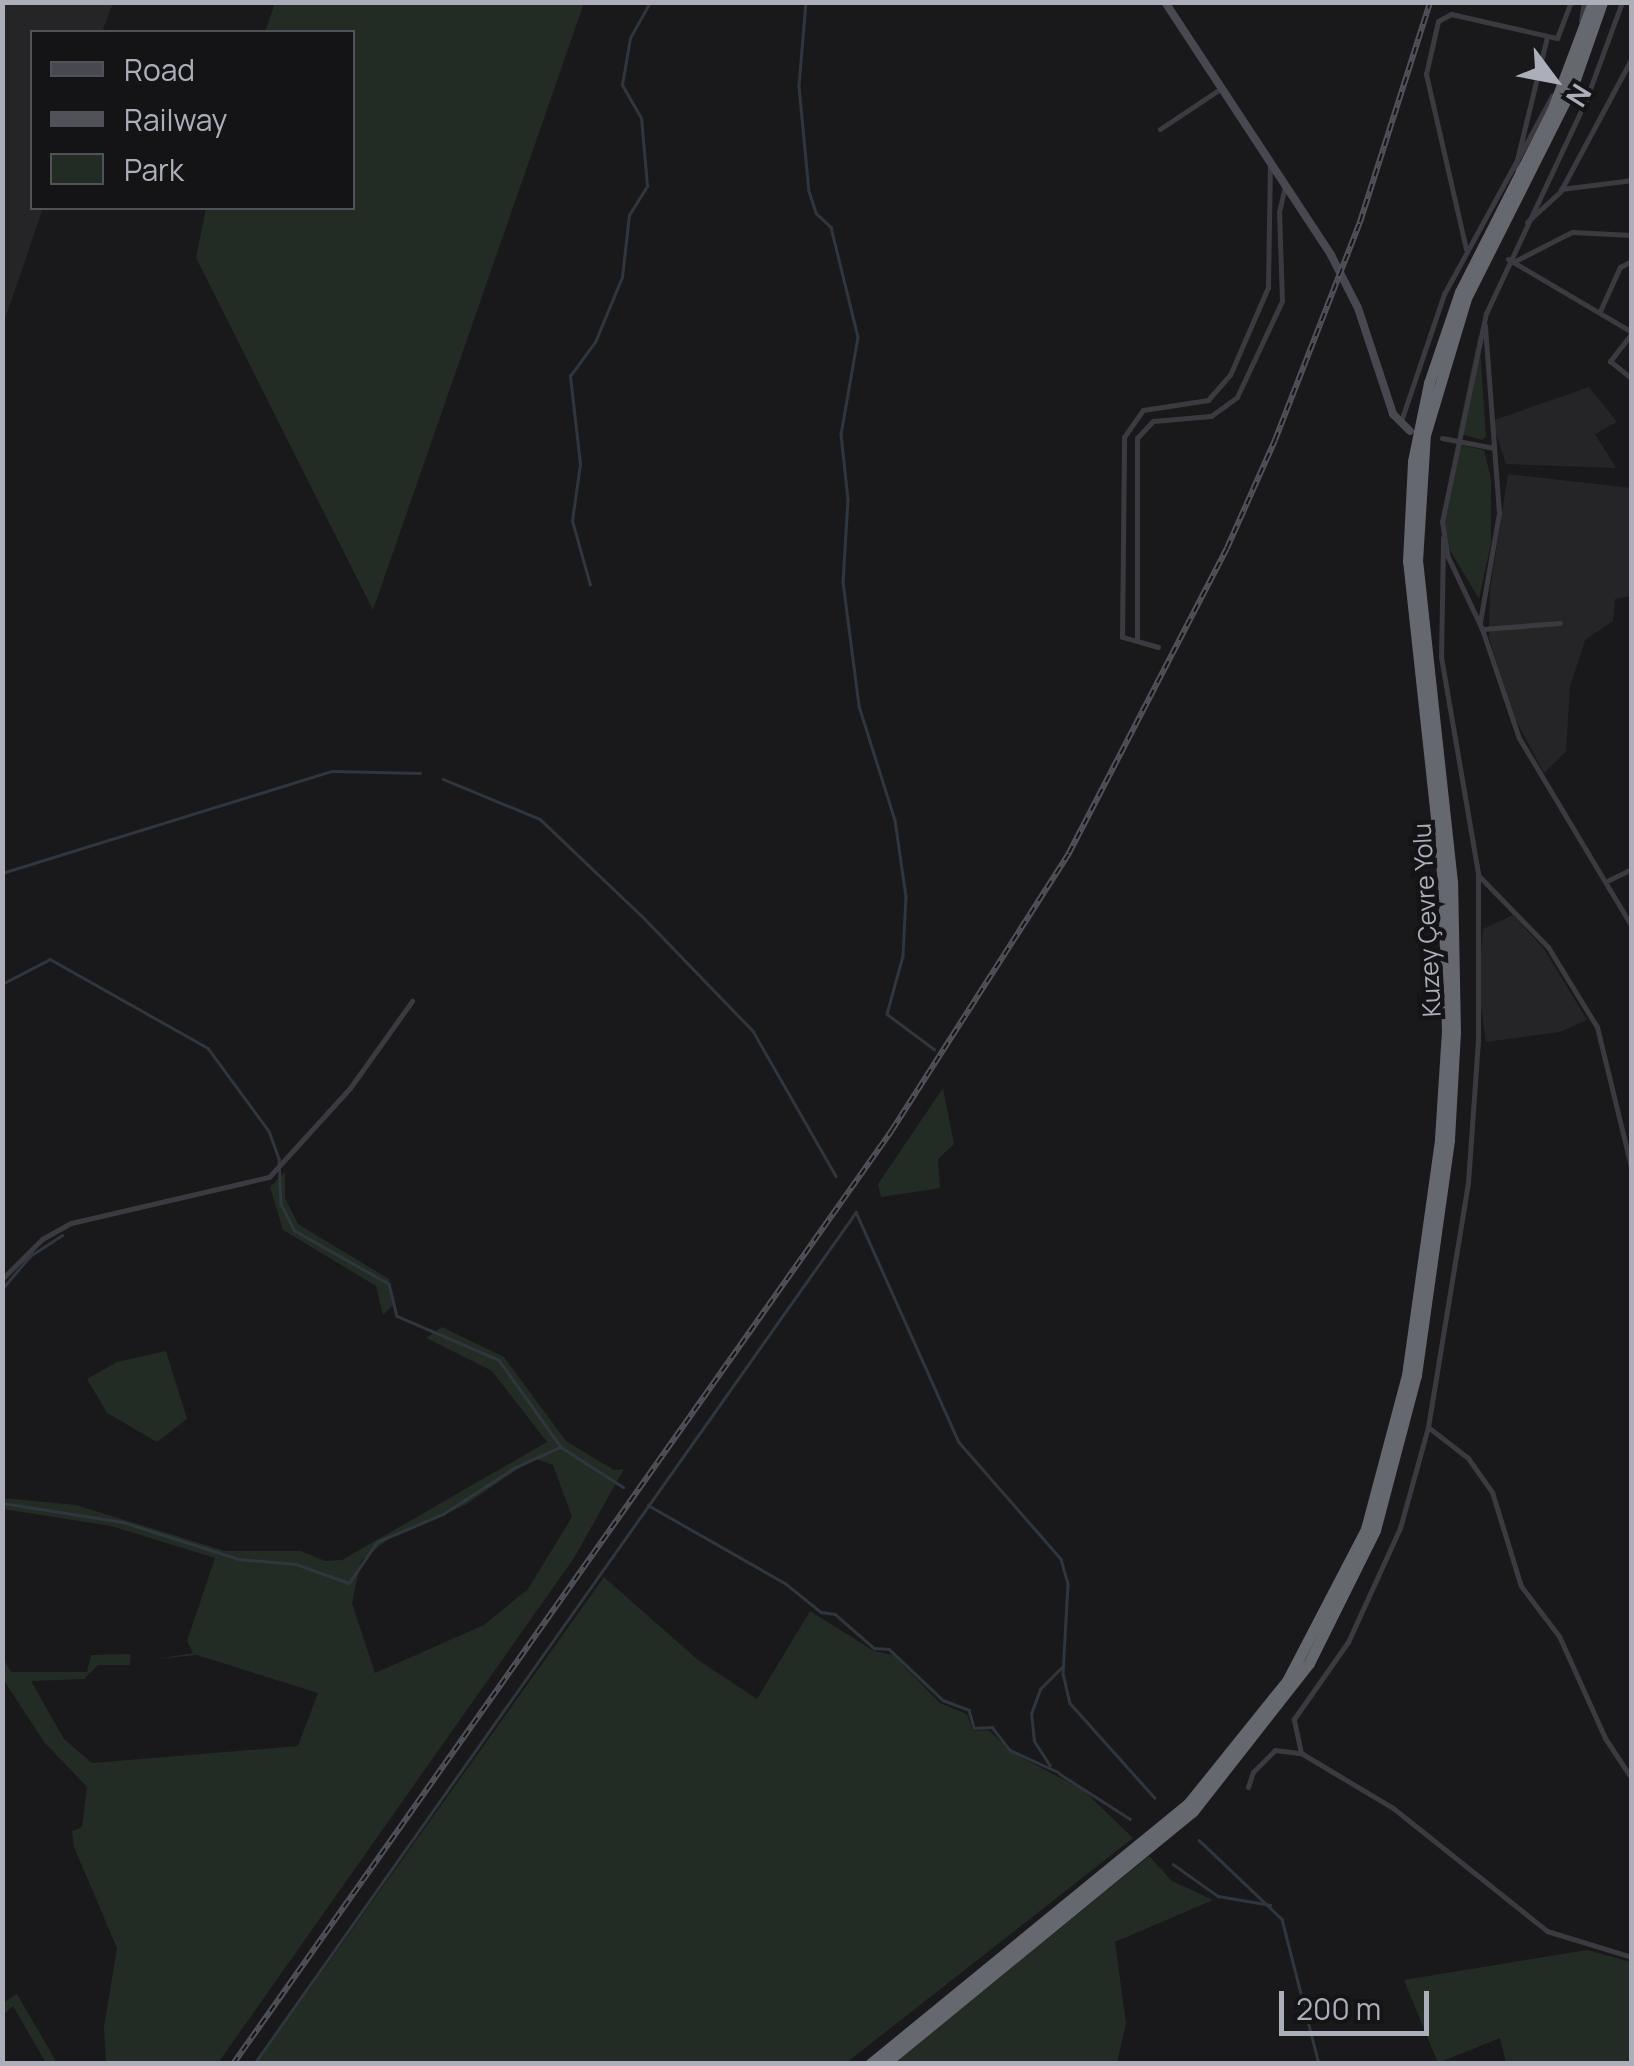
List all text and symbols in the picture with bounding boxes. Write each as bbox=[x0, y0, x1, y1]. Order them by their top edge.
legend bbox=[30, 30, 355, 210]
north arrow bbox=[1504, 30, 1604, 130]
text: Road bbox=[124, 49, 195, 90]
text: N bbox=[1558, 77, 1601, 114]
text: Railway bbox=[124, 99, 227, 140]
text: Park bbox=[124, 149, 184, 190]
street label: Kuzey Çevre Yolu bbox=[1407, 822, 1447, 1018]
scale bar bbox=[1284, 1971, 1434, 2033]
text: 200 m bbox=[1296, 1988, 1381, 2029]

